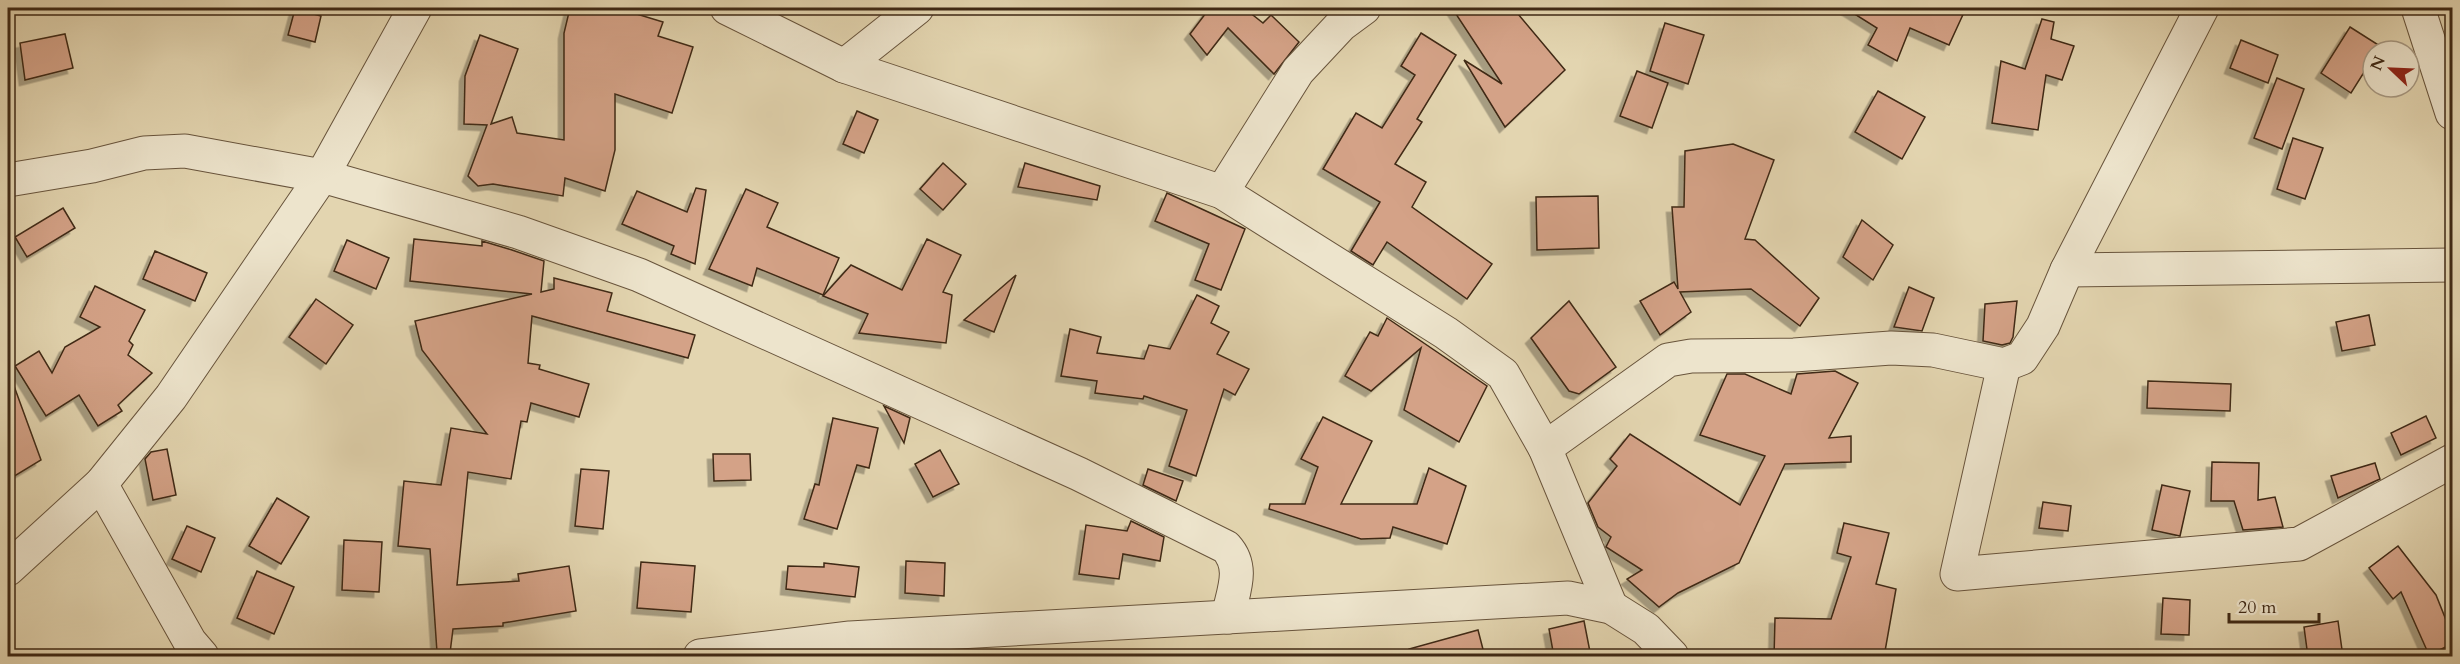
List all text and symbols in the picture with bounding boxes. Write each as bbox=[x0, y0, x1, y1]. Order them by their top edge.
north arrow bbox=[2361, 39, 2421, 99]
text: N bbox=[2365, 53, 2391, 74]
scale bar bbox=[2229, 586, 2319, 624]
text: 20 m bbox=[2238, 595, 2277, 620]

